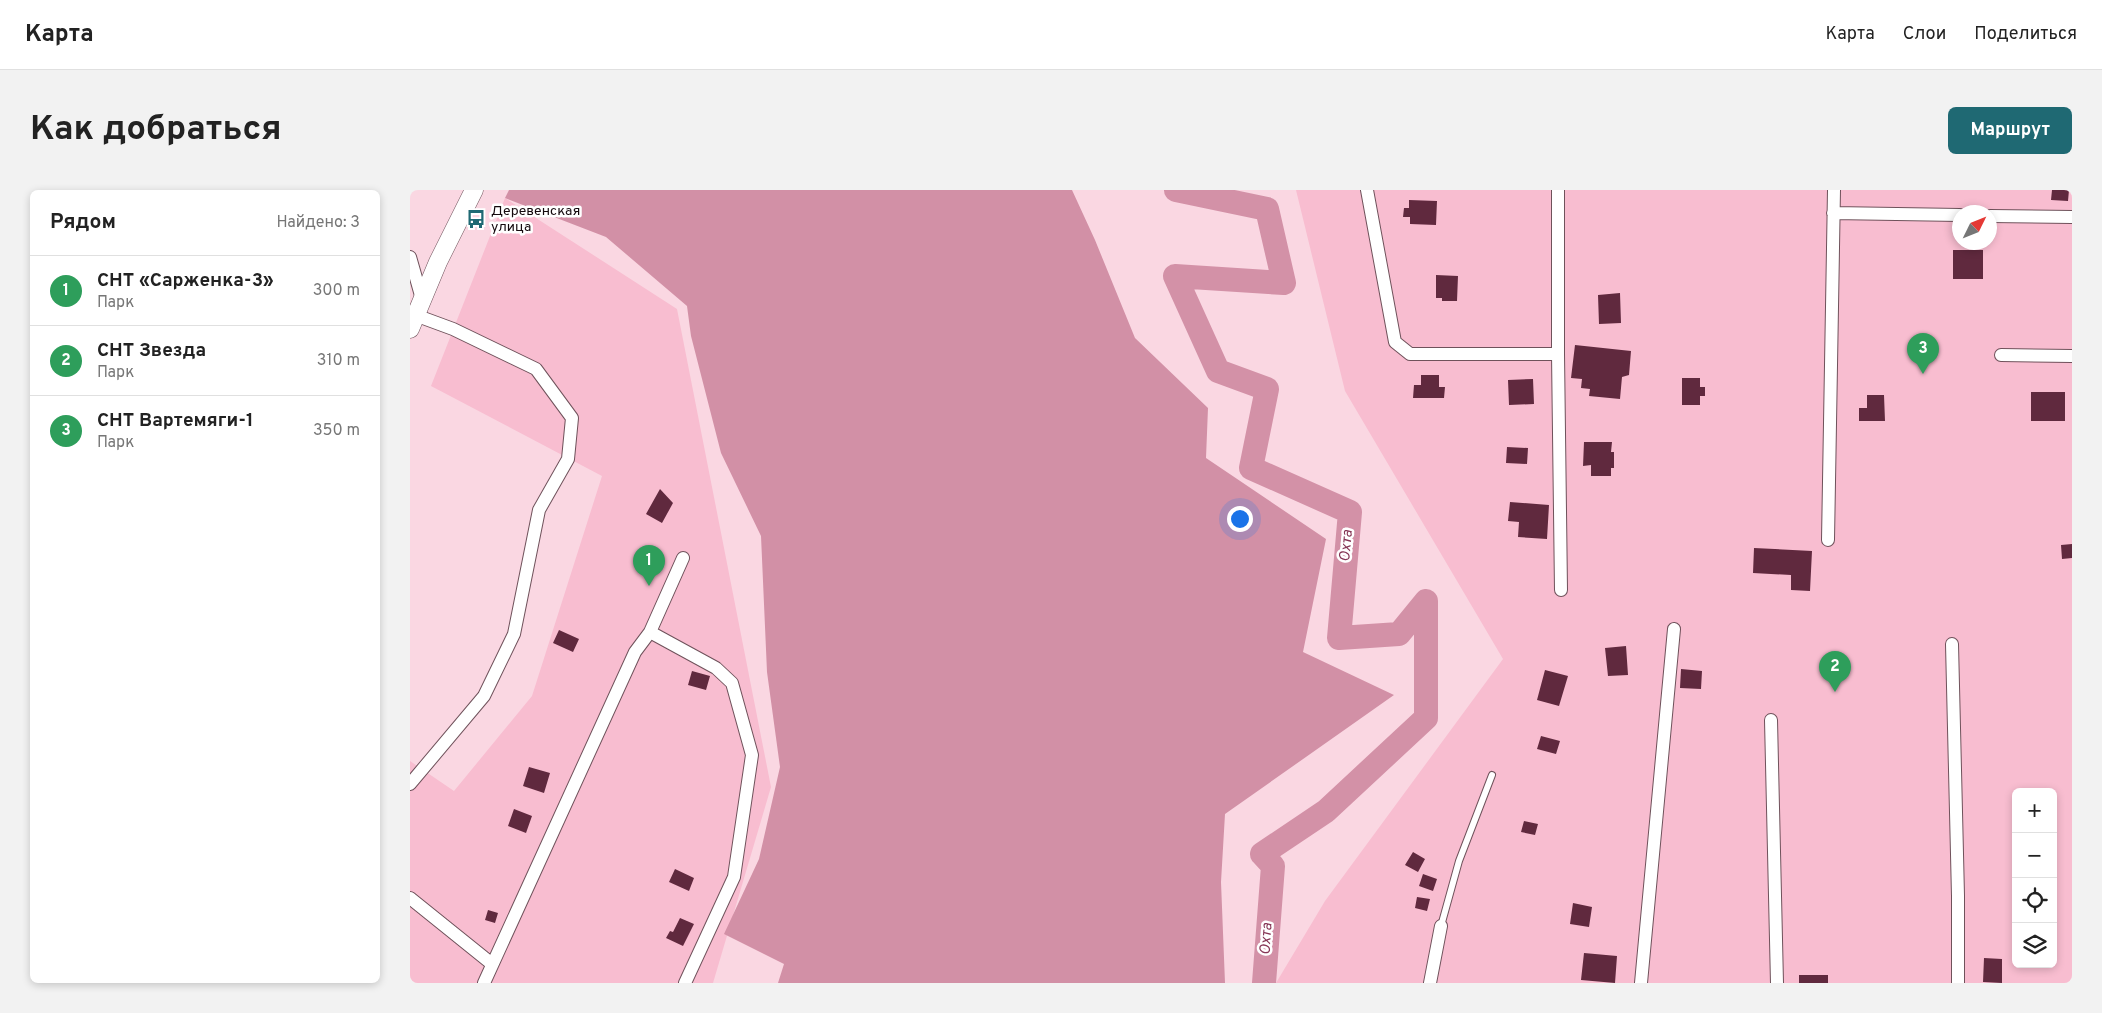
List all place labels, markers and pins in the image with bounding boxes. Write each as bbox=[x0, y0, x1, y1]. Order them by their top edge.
place label: Деревенская улица bbox=[491, 203, 580, 236]
bus stop icon: Деревенская улица bbox=[465, 208, 487, 230]
pin: 3 bbox=[1907, 333, 1939, 374]
pin: 1 bbox=[633, 545, 665, 586]
pin: 2 bbox=[1819, 651, 1851, 692]

